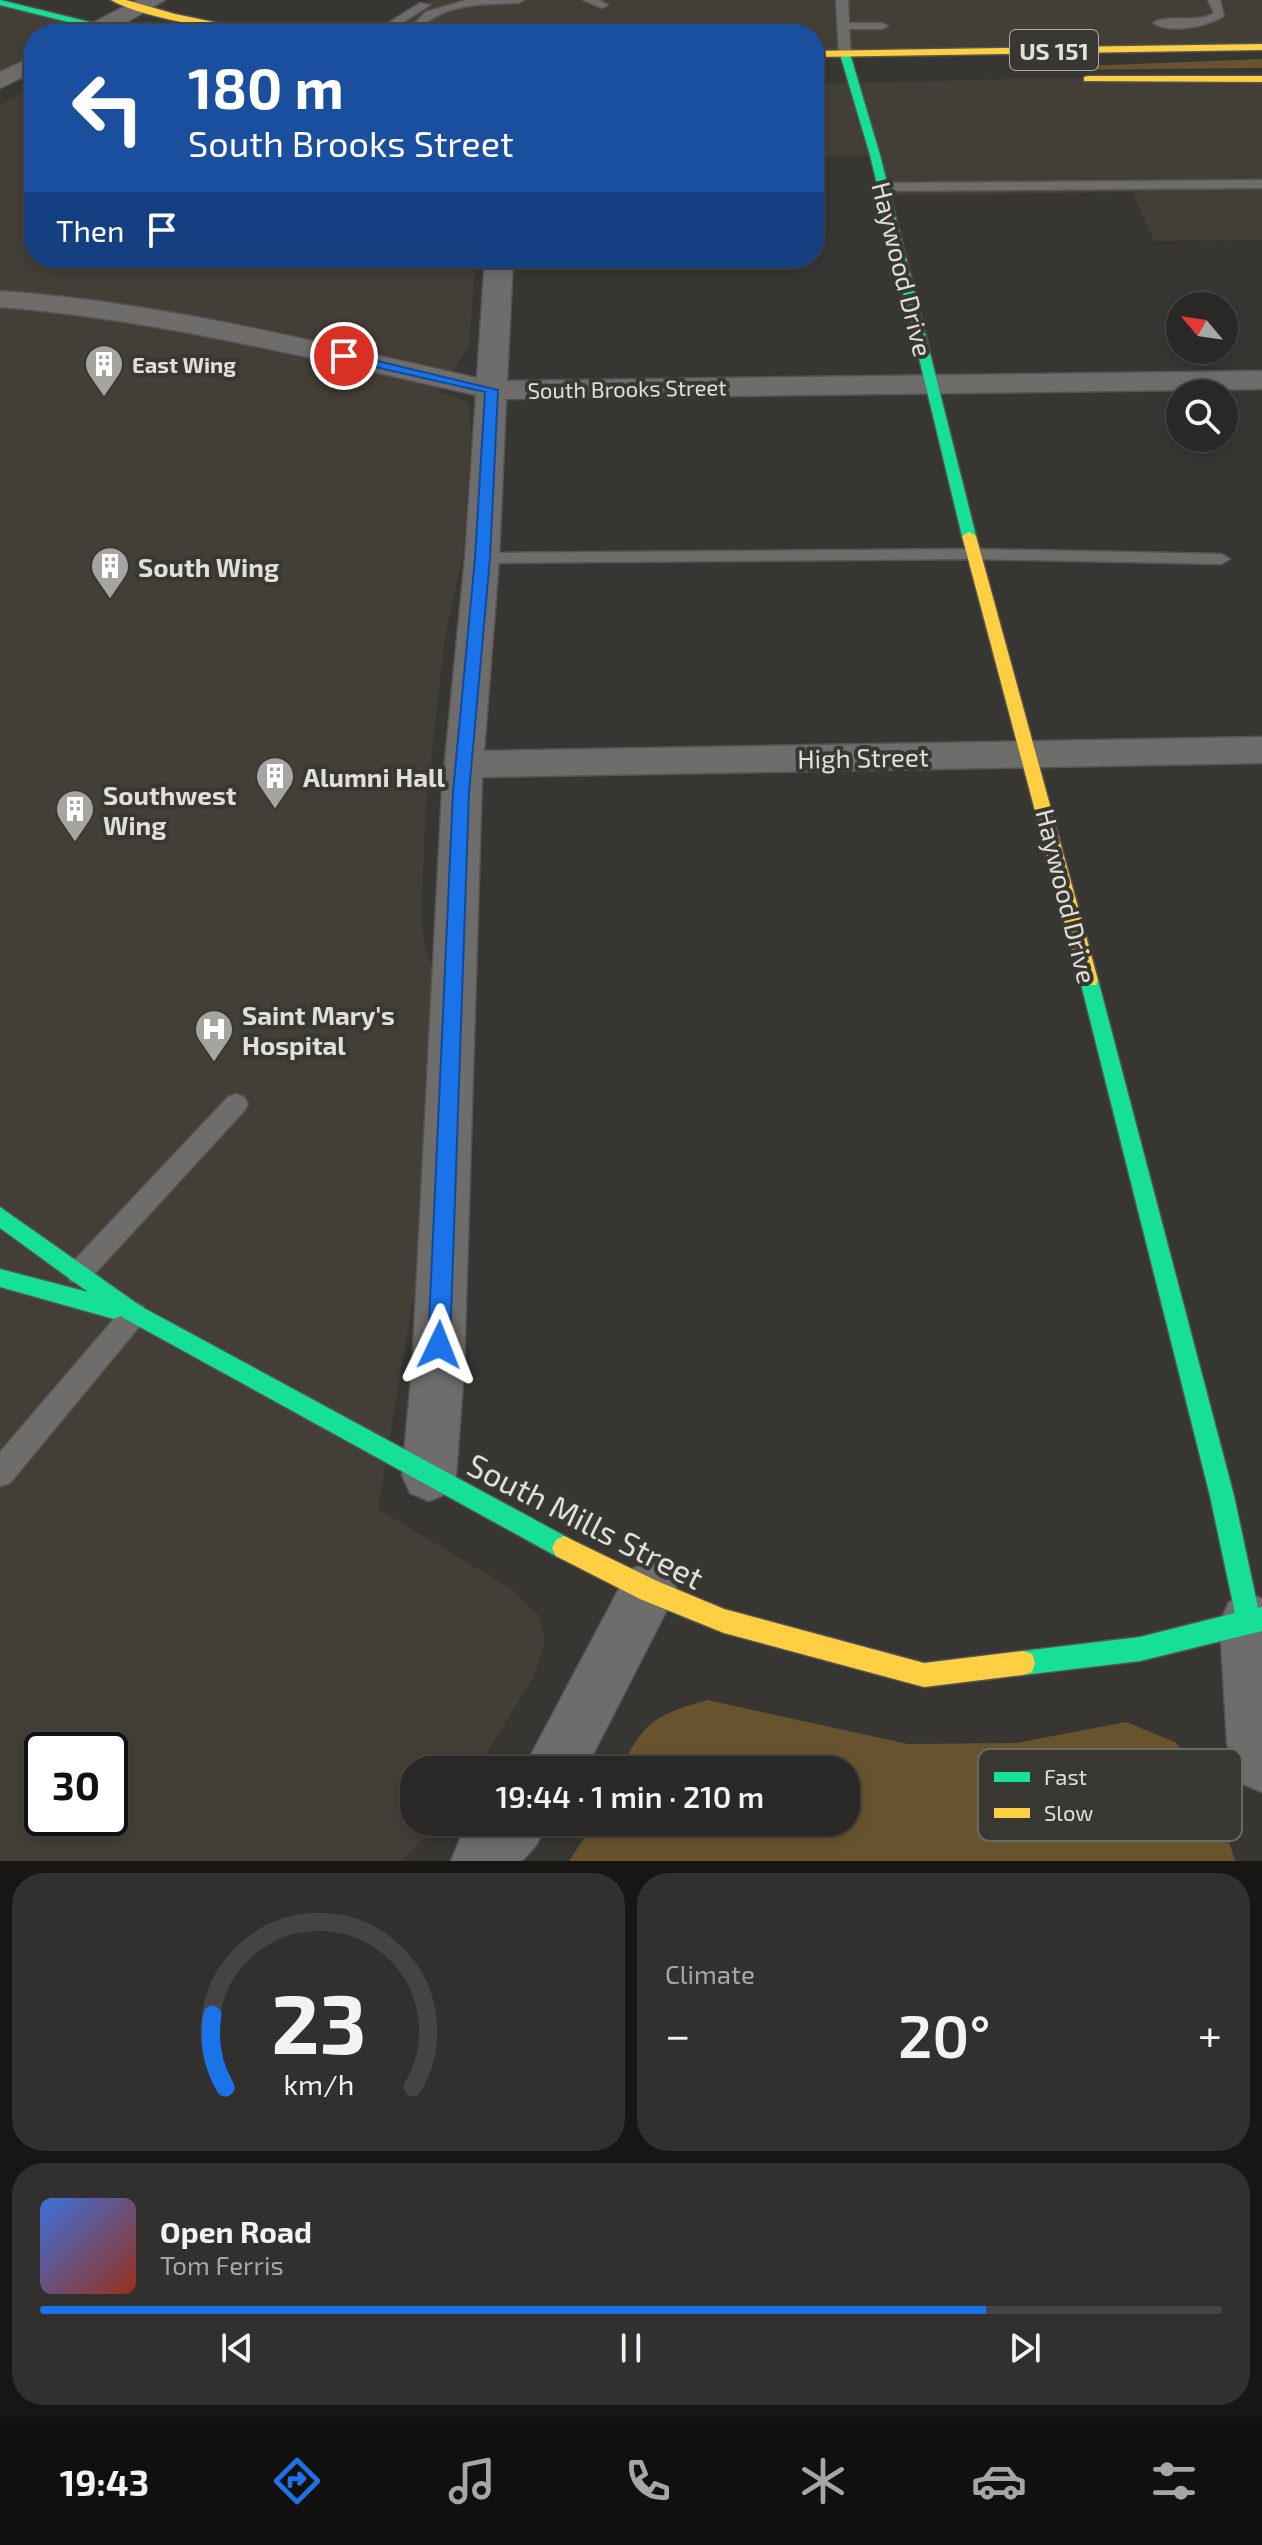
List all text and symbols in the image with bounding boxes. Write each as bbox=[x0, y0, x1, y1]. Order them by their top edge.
road number: US 151 bbox=[1010, 30, 1098, 70]
text: 180 m bbox=[188, 53, 344, 120]
icon: left bbox=[56, 56, 160, 160]
text: South Brooks Street bbox=[188, 121, 514, 164]
street label: Haywood Drive bbox=[866, 179, 940, 359]
icon: arrive bbox=[140, 208, 184, 252]
text: Then bbox=[56, 212, 124, 248]
north arrow bbox=[1166, 292, 1238, 364]
map controls bbox=[1166, 292, 1238, 452]
pin bbox=[310, 322, 378, 390]
icon: arrive bbox=[322, 334, 366, 378]
building icon: East Wing bbox=[83, 343, 125, 398]
place label: East Wing bbox=[132, 351, 236, 377]
street label: South Brooks Street bbox=[527, 373, 727, 403]
button: search bbox=[1166, 380, 1238, 452]
building icon: South Wing bbox=[89, 545, 131, 600]
place label: South Wing bbox=[138, 551, 279, 582]
street label: High Street bbox=[797, 740, 929, 774]
building icon: Alumni Hall bbox=[254, 755, 296, 810]
place label: Alumni Hall bbox=[303, 761, 446, 792]
place label: Southwest Wing bbox=[103, 779, 237, 840]
building icon: Southwest Wing bbox=[54, 788, 96, 843]
street label: Haywood Drive bbox=[1030, 806, 1104, 986]
place label: Saint Mary's Hospital bbox=[242, 999, 395, 1060]
hospital icon: Saint Mary's Hospital bbox=[193, 1008, 235, 1063]
position arrow bbox=[397, 1303, 481, 1387]
street label: South Mills Street bbox=[462, 1444, 710, 1596]
speed limit sign: 30 bbox=[24, 1732, 128, 1836]
legend bbox=[978, 1749, 1242, 1841]
text: Fast bbox=[1044, 1763, 1087, 1789]
text: 19:44 · 1 min · 210 m bbox=[496, 1778, 764, 1814]
text: Slow bbox=[1044, 1799, 1093, 1825]
text: Climate bbox=[665, 1958, 755, 1989]
text: 23 bbox=[271, 1971, 366, 2071]
text: 20° bbox=[898, 1998, 991, 2070]
text: − bbox=[665, 2007, 691, 2060]
text: + bbox=[1198, 2007, 1222, 2060]
text: km/h bbox=[283, 2066, 354, 2101]
text: Open Road bbox=[160, 2213, 312, 2249]
text: Tom Ferris bbox=[160, 2249, 284, 2280]
icon: previous bbox=[215, 2326, 259, 2370]
icon: pause bbox=[609, 2326, 653, 2370]
icon: next bbox=[1003, 2326, 1047, 2370]
icon: directions bbox=[269, 2453, 325, 2509]
icon: music bbox=[444, 2453, 500, 2509]
icon: phone bbox=[620, 2453, 676, 2509]
icon: climate bbox=[795, 2453, 851, 2509]
icon: car bbox=[971, 2453, 1027, 2509]
icon: filters bbox=[1146, 2453, 1202, 2509]
text: 19:43 bbox=[60, 2460, 149, 2503]

